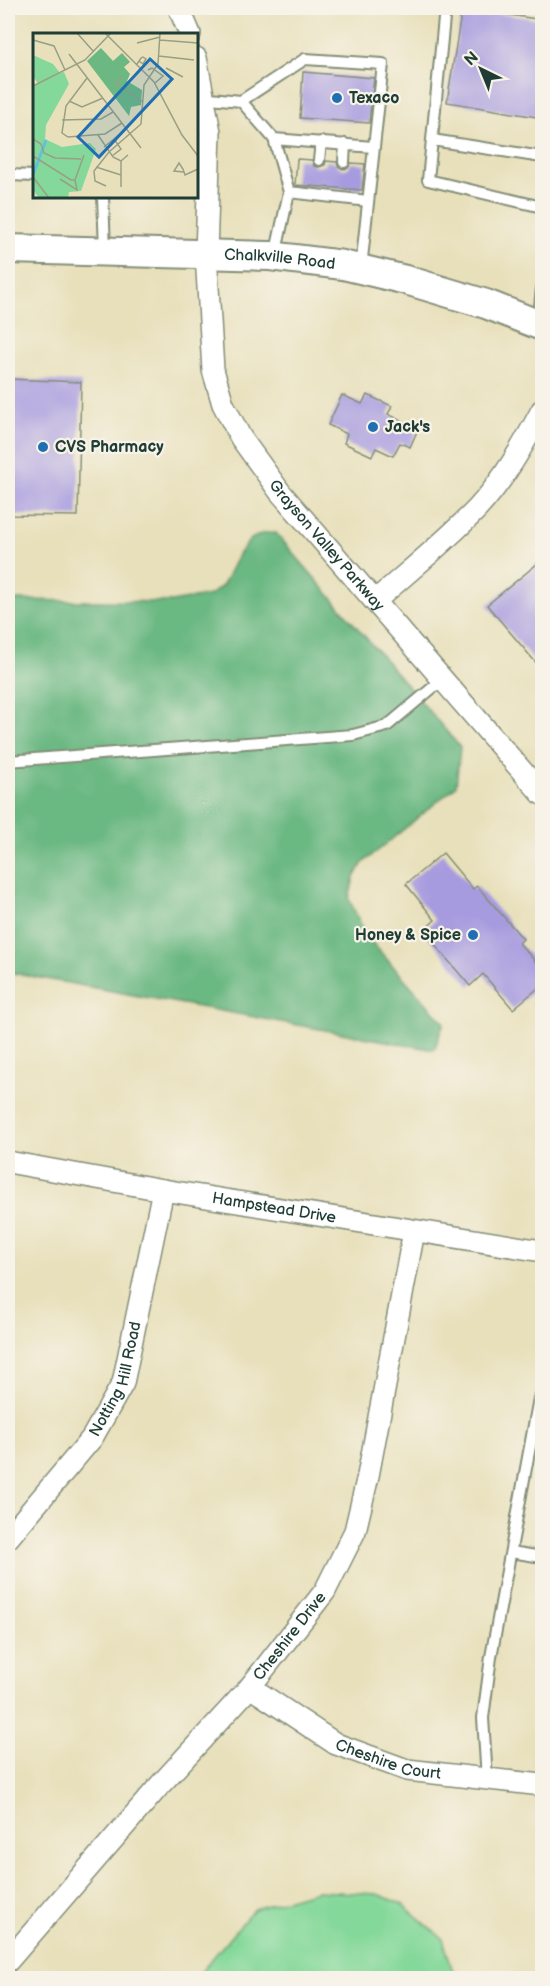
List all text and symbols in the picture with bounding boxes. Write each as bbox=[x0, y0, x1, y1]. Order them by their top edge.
inset map bbox=[33, 33, 198, 198]
north arrow bbox=[451, 39, 511, 99]
text: N bbox=[461, 48, 483, 70]
place label: Texaco bbox=[349, 89, 399, 108]
marker: Texaco bbox=[330, 91, 344, 105]
street label: Chalkville Road bbox=[224, 245, 336, 273]
place label: Jack's bbox=[385, 418, 430, 437]
marker: Jack's bbox=[366, 420, 380, 434]
place label: CVS Pharmacy bbox=[55, 438, 164, 457]
marker: CVS Pharmacy bbox=[36, 440, 50, 454]
street label: Grayson Valley Parkway bbox=[265, 476, 389, 615]
place label: Honey & Spice bbox=[355, 926, 461, 945]
marker: Honey & Spice bbox=[466, 928, 480, 942]
street label: Hampstead Drive bbox=[211, 1189, 338, 1227]
street label: Notting Hill Road bbox=[85, 1320, 145, 1440]
street label: Cheshire Drive bbox=[249, 1588, 330, 1684]
street label: Cheshire Court bbox=[333, 1735, 442, 1783]

